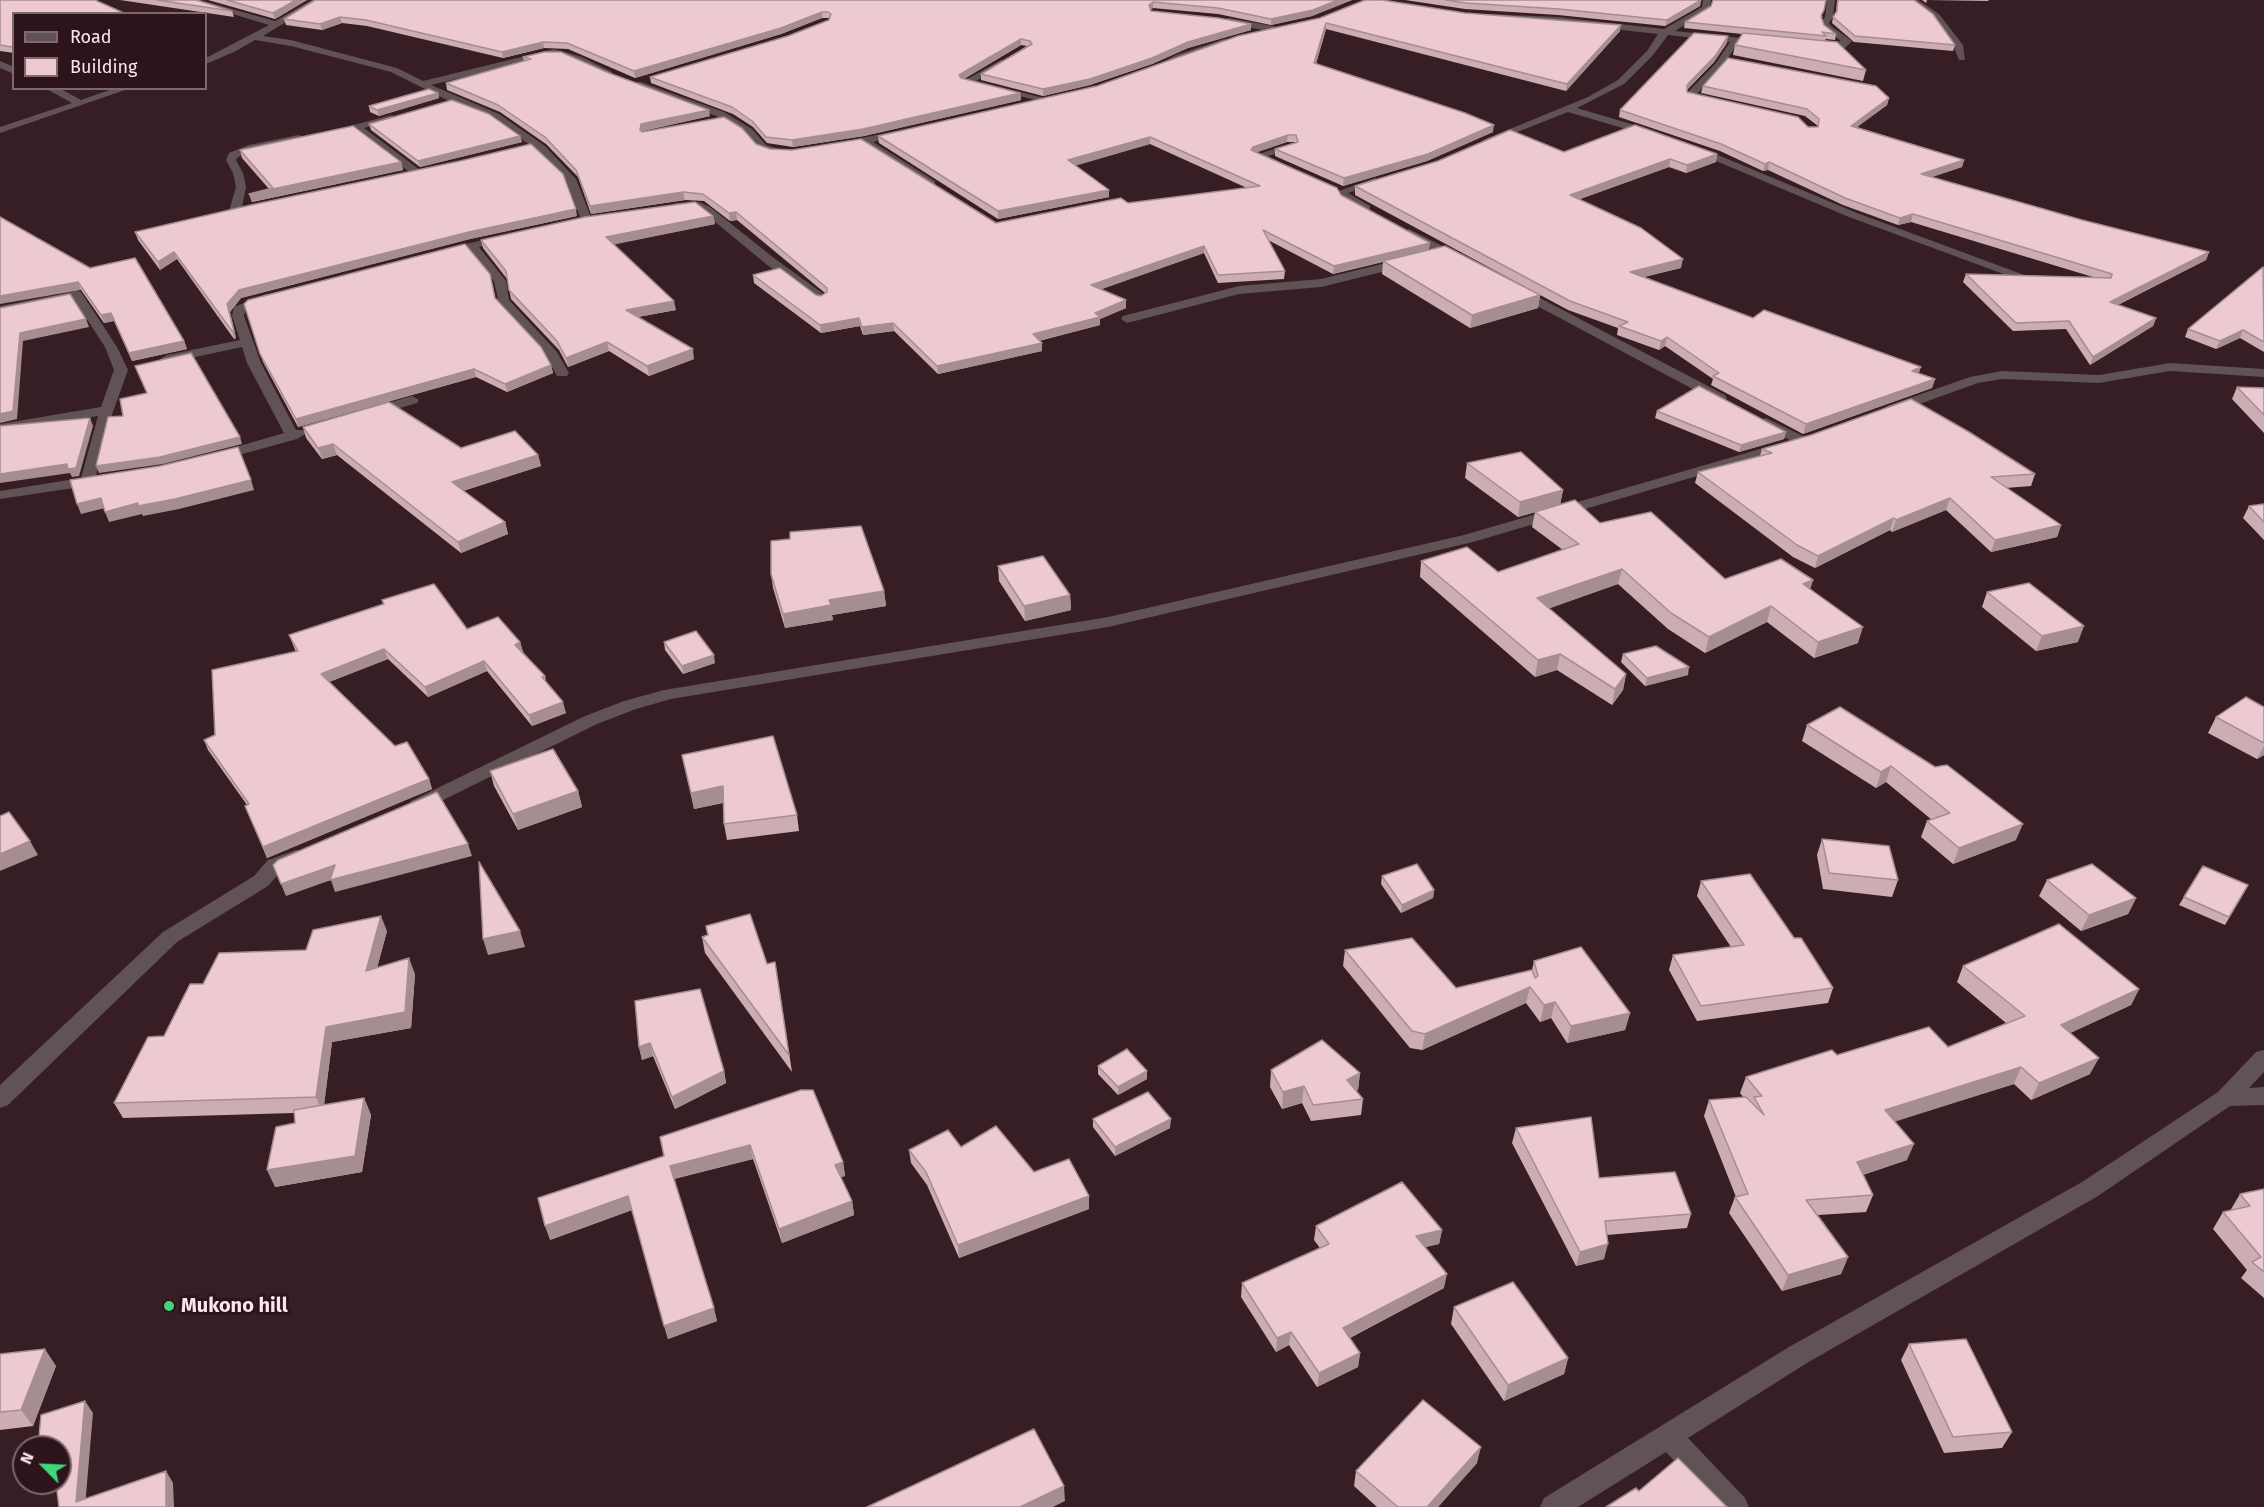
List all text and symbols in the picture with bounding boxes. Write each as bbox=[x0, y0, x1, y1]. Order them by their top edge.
legend bbox=[12, 12, 207, 90]
text: Road bbox=[70, 26, 112, 48]
text: Building bbox=[70, 56, 137, 78]
place label: Mukono hill bbox=[181, 1294, 288, 1318]
marker: Mukono hill bbox=[162, 1299, 176, 1313]
north arrow bbox=[12, 1435, 72, 1495]
text: N bbox=[16, 1450, 38, 1467]

